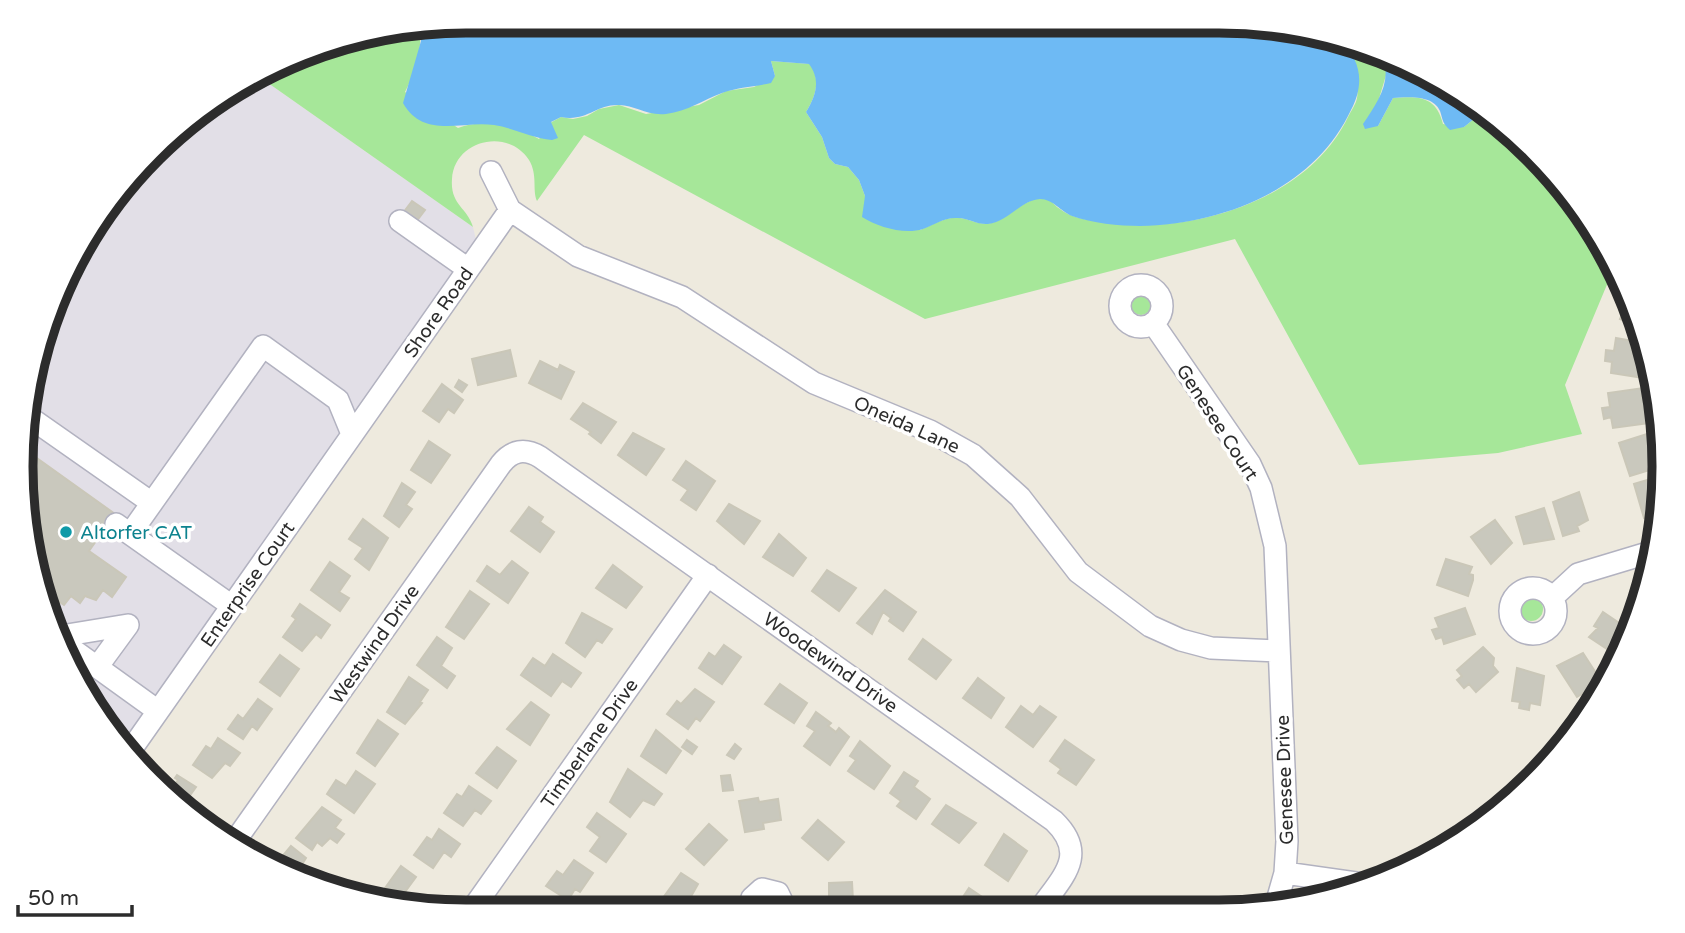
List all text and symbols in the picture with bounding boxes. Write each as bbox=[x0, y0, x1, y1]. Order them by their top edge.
street label: Shore Road bbox=[400, 263, 478, 362]
street label: Genesee Court bbox=[1172, 361, 1263, 485]
street label: Oneida Lane bbox=[850, 392, 963, 458]
street label: Enterprise Court bbox=[196, 518, 299, 651]
place label: Altorfer CAT bbox=[80, 522, 193, 544]
marker: Altorfer CAT bbox=[58, 524, 74, 540]
street label: Westwind Drive bbox=[326, 581, 424, 708]
street label: Woodewind Drive bbox=[759, 608, 902, 717]
street label: Timberlane Drive bbox=[537, 675, 643, 813]
street label: Genesee Drive bbox=[1272, 715, 1298, 845]
scale bar bbox=[18, 874, 131, 918]
text: 50 m bbox=[28, 886, 79, 911]

